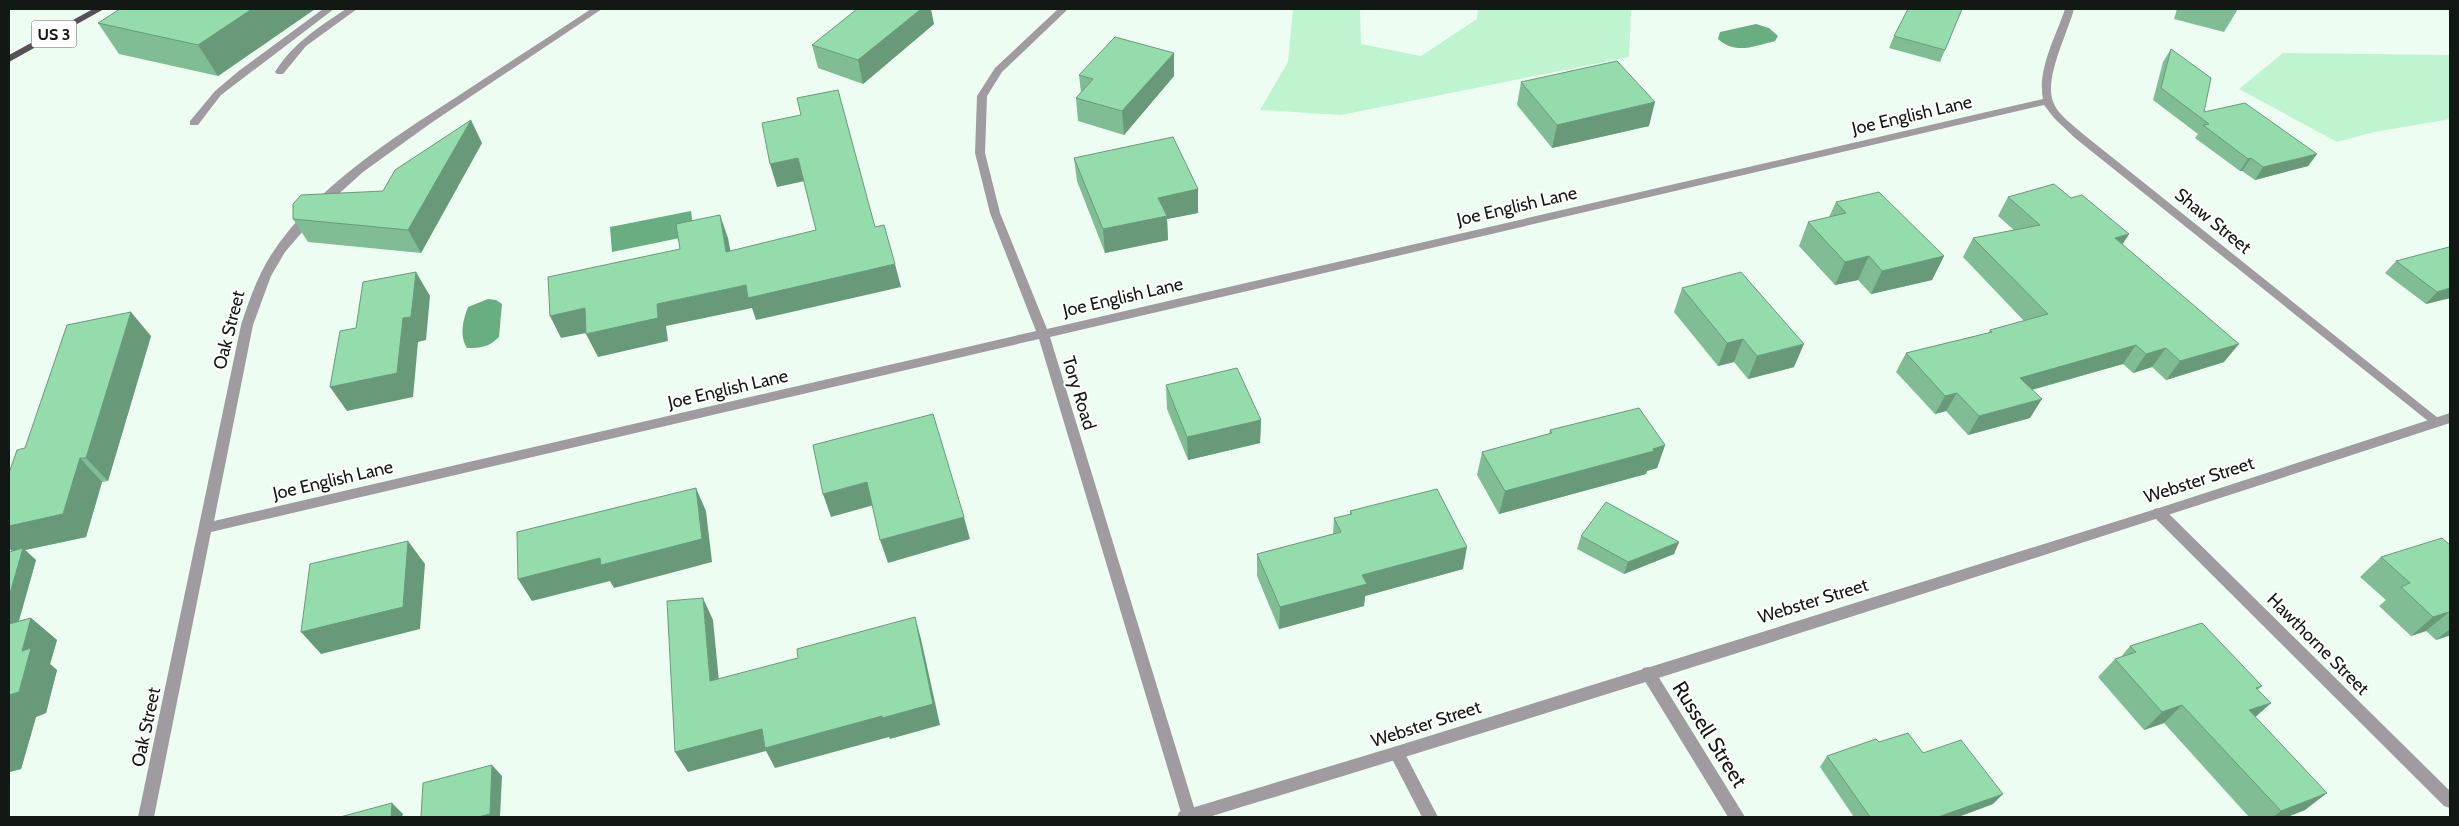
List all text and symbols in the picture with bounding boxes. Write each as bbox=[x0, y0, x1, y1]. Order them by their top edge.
road number: US 3 bbox=[32, 20, 76, 48]
street label: Joe English Lane bbox=[1849, 90, 1974, 140]
street label: Joe English Lane bbox=[1454, 181, 1579, 231]
street label: Shaw Street bbox=[2170, 184, 2256, 258]
street label: Joe English Lane bbox=[1060, 272, 1185, 322]
street label: Oak Street bbox=[209, 288, 249, 372]
street label: Tory Road bbox=[1057, 353, 1101, 433]
street label: Joe English Lane bbox=[665, 364, 790, 414]
street label: Webster Street bbox=[2141, 452, 2257, 508]
street label: Joe English Lane bbox=[270, 455, 395, 505]
street label: Webster Street bbox=[1755, 574, 1871, 628]
street label: Hawthorne Street bbox=[2262, 588, 2374, 700]
street label: Russell Street bbox=[1668, 676, 1752, 792]
street label: Oak Street bbox=[127, 685, 165, 769]
street label: Webster Street bbox=[1368, 696, 1484, 752]

